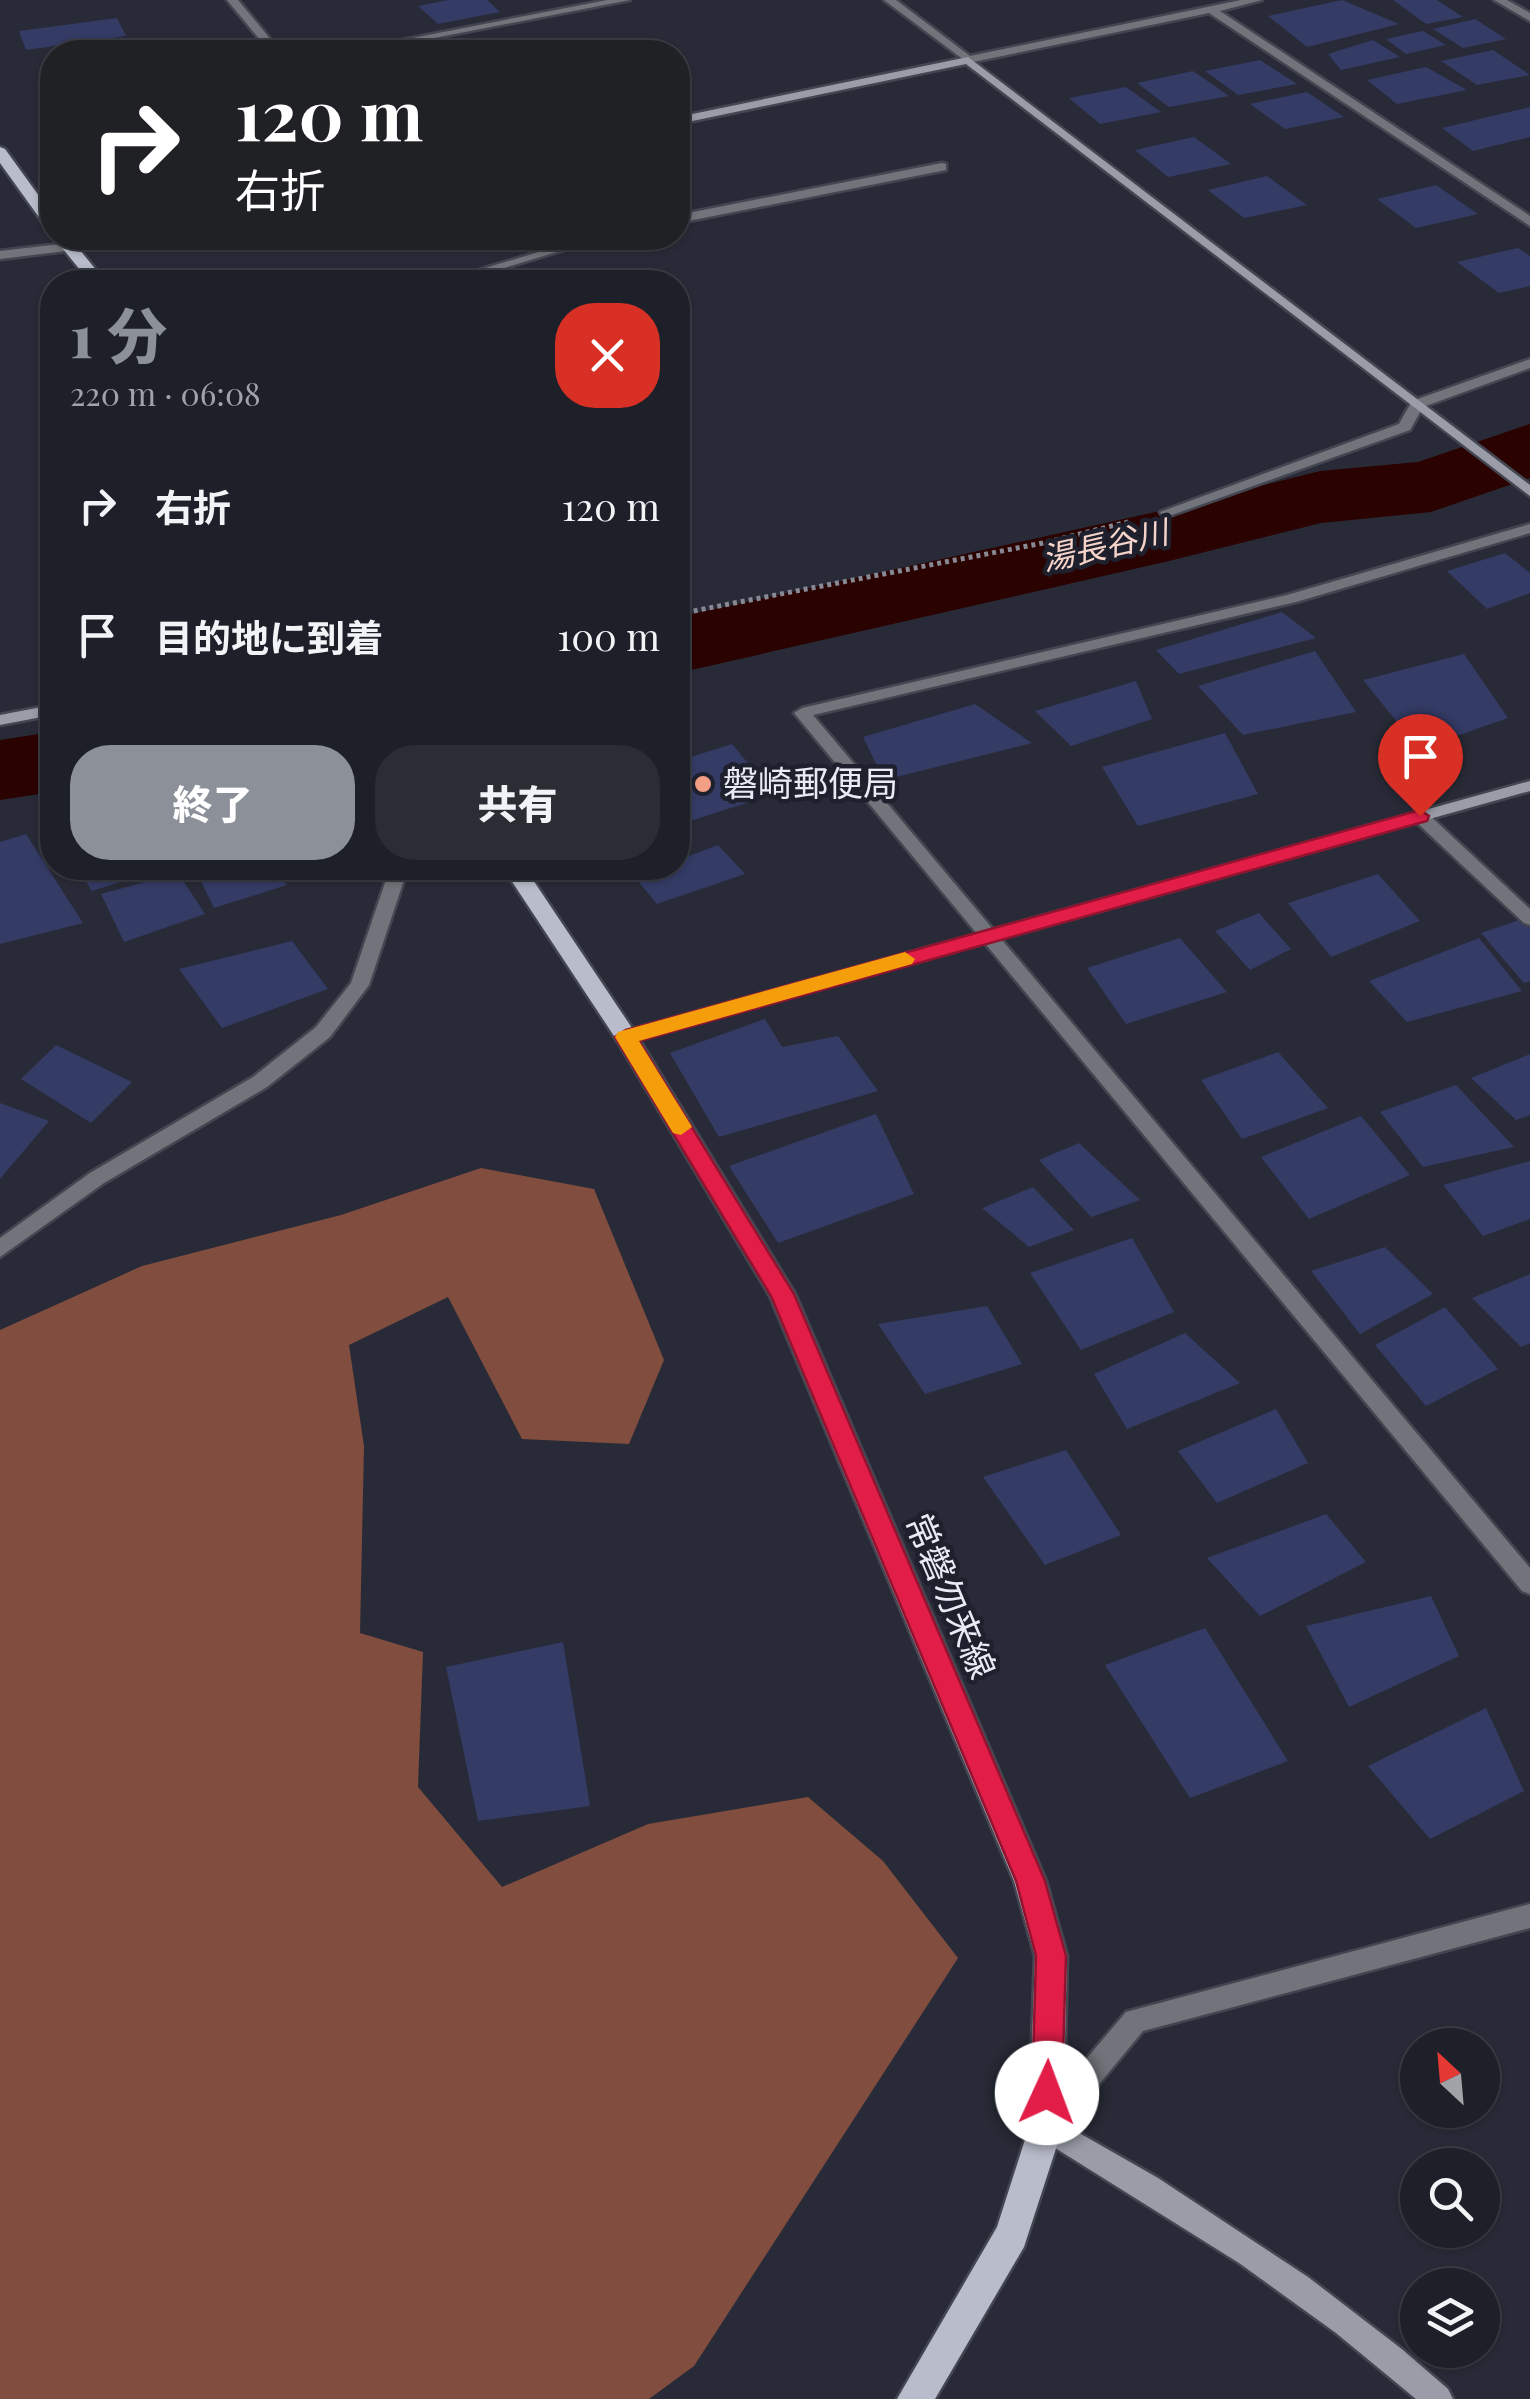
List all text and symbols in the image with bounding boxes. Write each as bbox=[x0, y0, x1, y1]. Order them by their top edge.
text: 120 m bbox=[235, 65, 423, 159]
icon: right bbox=[70, 80, 200, 210]
text: 右折 bbox=[235, 158, 325, 218]
text: 1 分 bbox=[70, 293, 167, 373]
button: close bbox=[555, 303, 660, 408]
text: 220 m · 06:08 bbox=[70, 371, 261, 414]
icon: right bbox=[70, 478, 125, 533]
text: 120 m bbox=[562, 480, 660, 531]
text: 右折 bbox=[155, 481, 231, 532]
water label: 湯長谷川 bbox=[1037, 508, 1175, 579]
icon: arrive bbox=[70, 608, 125, 663]
text: 100 m bbox=[557, 610, 660, 661]
text: 目的地に到着 bbox=[155, 611, 383, 662]
pin bbox=[1378, 714, 1463, 817]
icon: arrive bbox=[1393, 729, 1448, 784]
button: 終了 bbox=[70, 745, 355, 860]
button: 共有 bbox=[375, 745, 660, 860]
place label: 磐崎郵便局 bbox=[723, 758, 898, 805]
marker: 磐崎郵便局 bbox=[692, 773, 714, 795]
street label: 常磐勿来線 bbox=[896, 1505, 1008, 1685]
north arrow bbox=[1400, 2028, 1500, 2128]
map controls bbox=[1400, 2028, 1500, 2368]
position arrow bbox=[995, 2041, 1099, 2145]
button: search bbox=[1400, 2148, 1500, 2248]
button: layers bbox=[1400, 2268, 1500, 2368]

